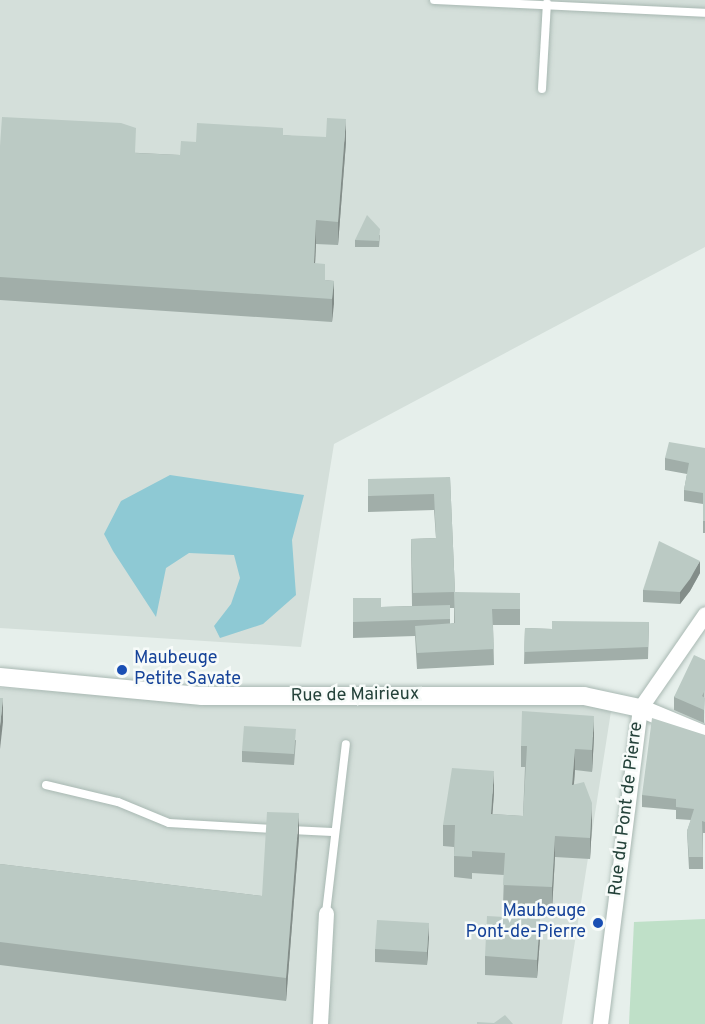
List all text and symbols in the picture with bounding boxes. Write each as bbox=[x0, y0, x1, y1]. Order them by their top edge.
place label: Maubeuge Petite Savate bbox=[134, 649, 241, 692]
marker: Maubeuge Petite Savate bbox=[115, 663, 129, 677]
street label: Rue de Mairieux bbox=[291, 684, 419, 708]
street label: Rue du Pont de Pierre bbox=[606, 721, 648, 897]
place label: Maubeuge Pont-de-Pierre bbox=[466, 902, 586, 944]
marker: Maubeuge Pont-de-Pierre bbox=[591, 916, 605, 930]

